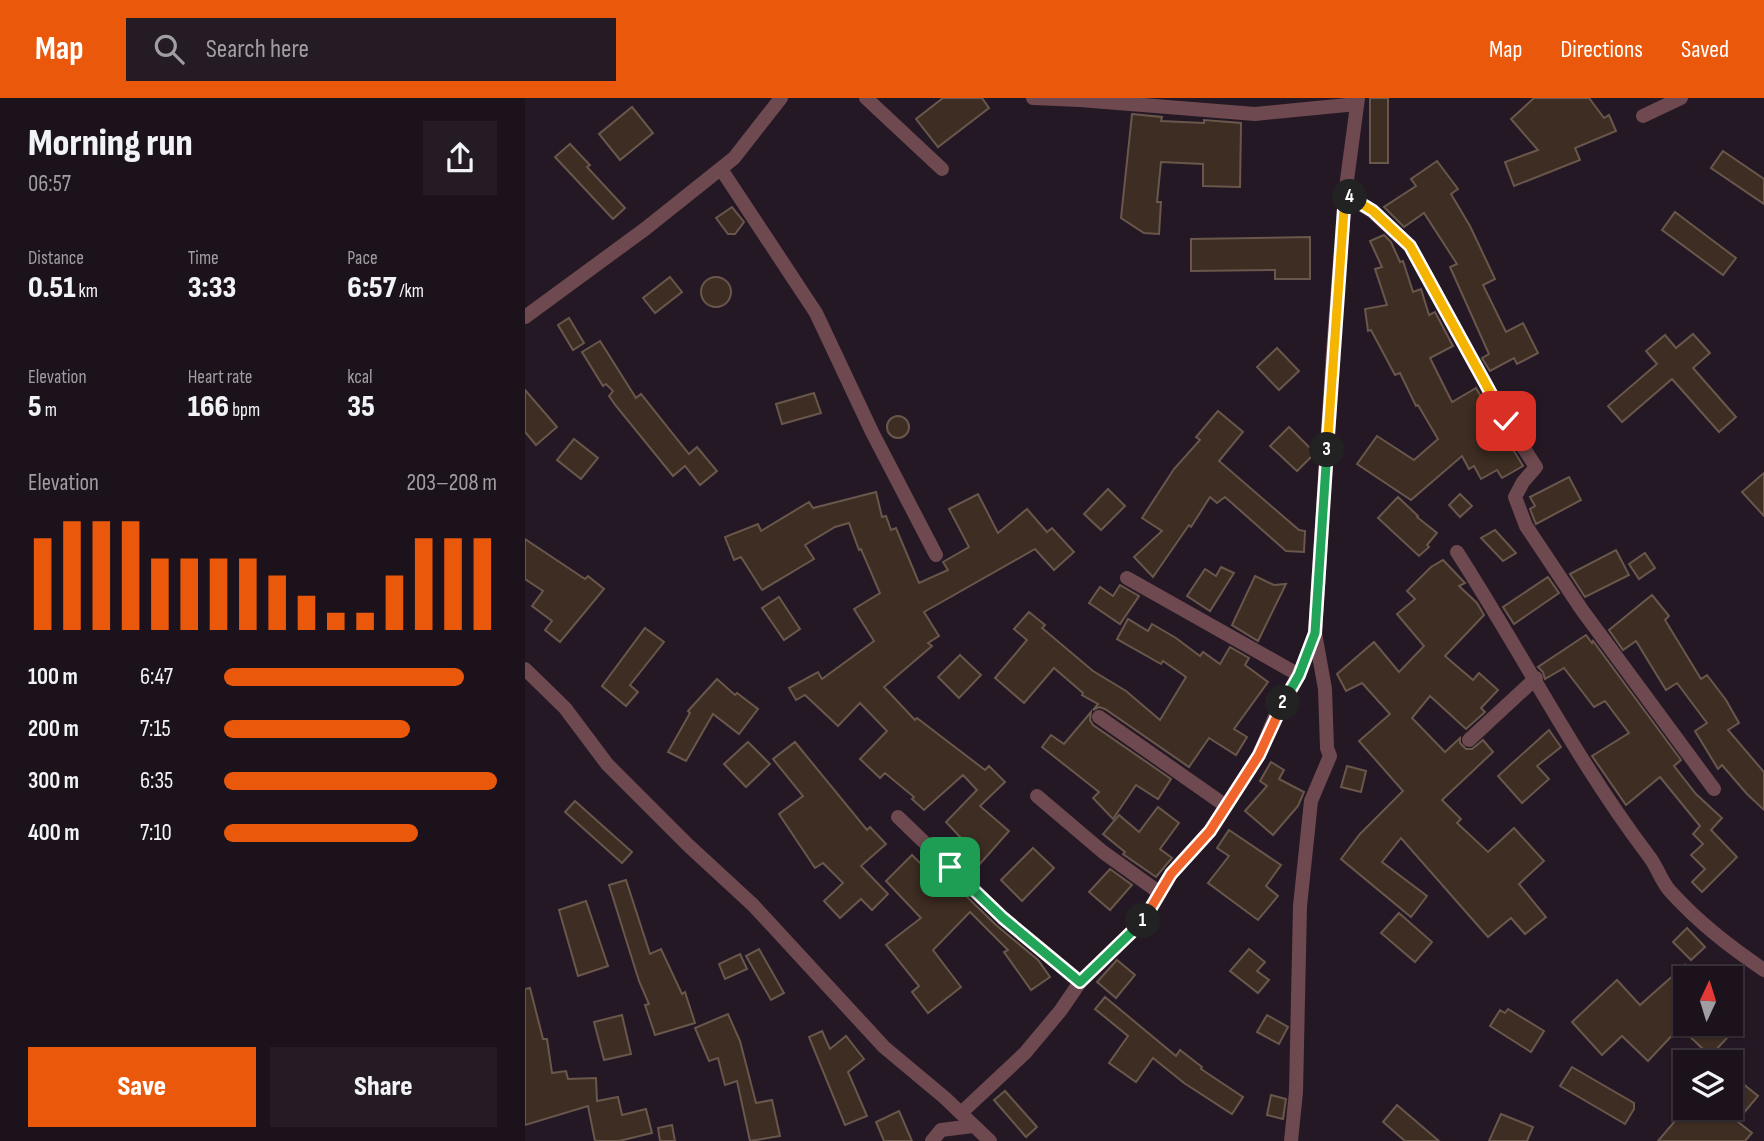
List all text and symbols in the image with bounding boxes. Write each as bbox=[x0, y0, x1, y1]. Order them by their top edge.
search box bbox=[126, 18, 616, 81]
text: Map bbox=[35, 29, 84, 69]
icon: search bbox=[150, 30, 188, 68]
text: Search here bbox=[206, 34, 309, 65]
text: Map bbox=[1489, 35, 1522, 64]
text: Directions bbox=[1560, 35, 1643, 64]
text: Saved bbox=[1681, 35, 1729, 64]
text: Morning run bbox=[28, 121, 193, 166]
button: share bbox=[423, 121, 497, 195]
text: 06:57 bbox=[28, 170, 71, 198]
pin: 4 bbox=[1333, 180, 1367, 214]
text: 4 bbox=[1345, 185, 1354, 208]
text: Distance bbox=[28, 247, 84, 270]
text: Time bbox=[188, 247, 219, 270]
text: Pace bbox=[347, 247, 378, 270]
text: 0.51 bbox=[28, 270, 76, 306]
text: 3:33 bbox=[188, 270, 236, 306]
text: 6:57 bbox=[347, 270, 396, 306]
text: km bbox=[76, 280, 98, 303]
text: /km bbox=[396, 280, 424, 303]
text: Elevation bbox=[28, 366, 87, 389]
text: Heart rate bbox=[188, 366, 253, 389]
text: kcal bbox=[347, 366, 372, 389]
text: 5 bbox=[28, 389, 42, 425]
text: 166 bbox=[188, 389, 229, 425]
text: 35 bbox=[347, 389, 375, 425]
pin bbox=[1476, 391, 1536, 451]
text: m bbox=[42, 399, 57, 422]
text: bpm bbox=[229, 399, 260, 422]
icon: check bbox=[1487, 402, 1525, 440]
pin: 3 bbox=[1309, 432, 1345, 468]
text: 3 bbox=[1322, 438, 1331, 461]
text: Elevation bbox=[28, 469, 99, 497]
text: 203–208 m bbox=[407, 469, 497, 497]
text: 100 m bbox=[28, 663, 78, 691]
text: 6:47 bbox=[140, 663, 173, 691]
pin: 2 bbox=[1265, 686, 1301, 720]
text: 2 bbox=[1278, 691, 1287, 714]
text: 200 m bbox=[28, 715, 79, 743]
text: 7:15 bbox=[140, 715, 171, 743]
text: 300 m bbox=[28, 767, 79, 795]
text: 6:35 bbox=[140, 767, 173, 795]
text: 400 m bbox=[28, 819, 79, 847]
text: 7:10 bbox=[140, 819, 172, 847]
pin bbox=[920, 837, 980, 897]
icon: arrive bbox=[931, 848, 969, 886]
pin: 1 bbox=[1125, 904, 1161, 938]
text: 1 bbox=[1139, 909, 1146, 932]
north arrow bbox=[1673, 966, 1743, 1036]
map controls bbox=[1673, 966, 1743, 1120]
button: Save bbox=[28, 1047, 256, 1127]
button: Share bbox=[270, 1047, 497, 1127]
button: layers bbox=[1673, 1050, 1743, 1120]

